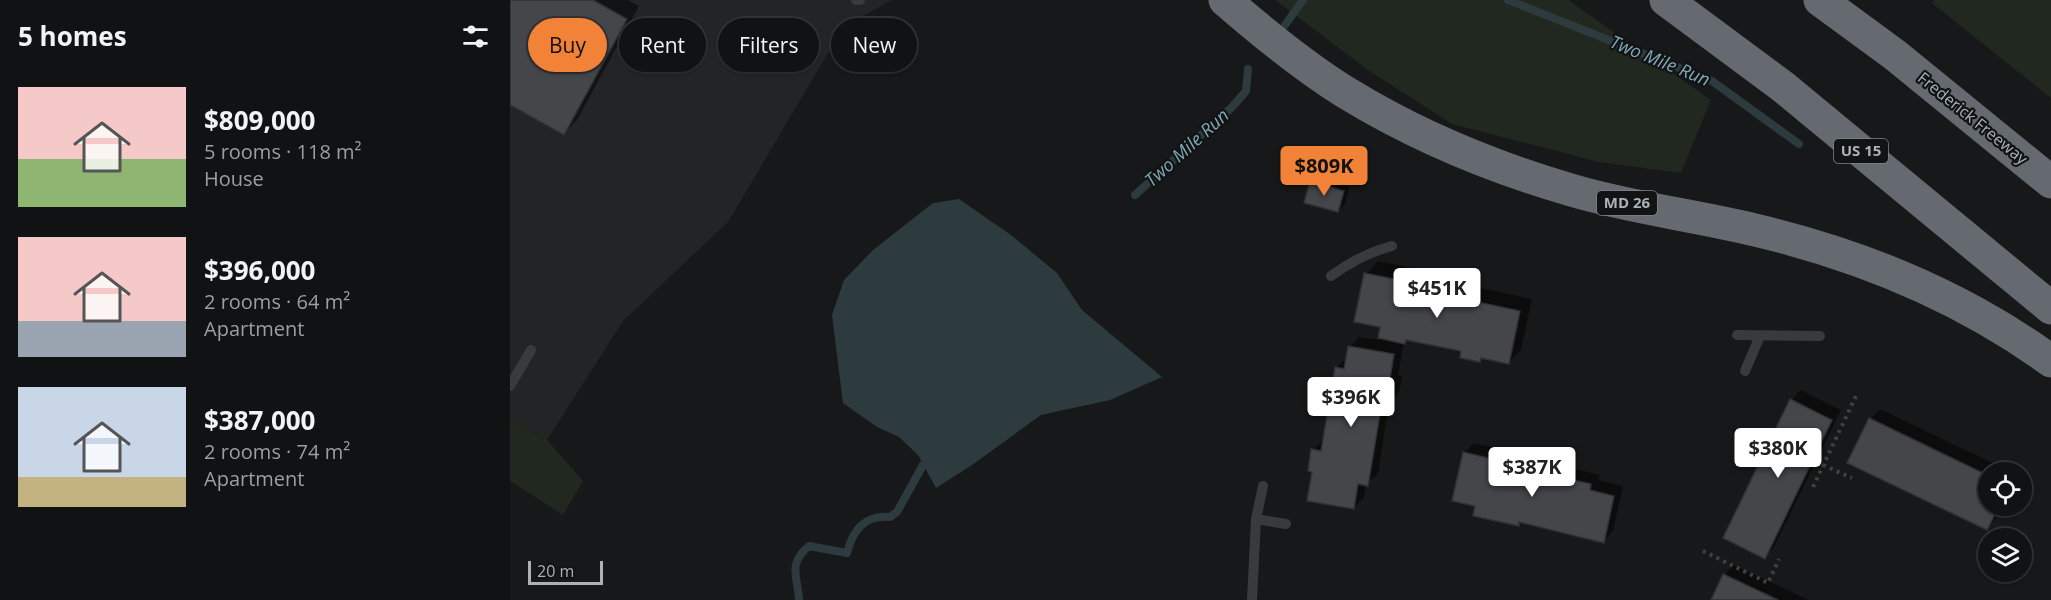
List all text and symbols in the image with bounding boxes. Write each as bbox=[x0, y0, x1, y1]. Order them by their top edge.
text: 5 homes bbox=[18, 18, 127, 54]
chip: Buy bbox=[528, 18, 607, 72]
chip: Rent bbox=[619, 18, 706, 72]
chip: Filters bbox=[718, 18, 819, 72]
chip: New bbox=[831, 18, 917, 72]
icon: filters bbox=[459, 20, 492, 53]
water label: Two Mile Run bbox=[1607, 29, 1714, 91]
street label: Frederick Freeway bbox=[1913, 67, 2033, 170]
text: $809,000 bbox=[204, 102, 315, 138]
water label: Two Mile Run bbox=[1139, 103, 1234, 191]
icon: home bbox=[66, 111, 138, 183]
text: 5 rooms · 118 m² bbox=[204, 138, 362, 165]
road number: US 15 bbox=[1834, 139, 1888, 163]
pin: $809K bbox=[1282, 146, 1366, 197]
text: $809K bbox=[1294, 152, 1354, 179]
text: House bbox=[204, 165, 264, 192]
road number: MD 26 bbox=[1597, 191, 1657, 215]
text: $396,000 bbox=[204, 252, 315, 288]
icon: home bbox=[66, 261, 138, 333]
pin: $451K bbox=[1395, 268, 1479, 319]
text: $451K bbox=[1407, 274, 1467, 301]
text: 2 rooms · 64 m² bbox=[204, 288, 350, 315]
text: Apartment bbox=[204, 315, 304, 342]
pin: $396K bbox=[1309, 377, 1393, 428]
text: $396K bbox=[1321, 383, 1381, 410]
text: $387,000 bbox=[204, 402, 315, 438]
icon: home bbox=[66, 411, 138, 483]
pin: $380K bbox=[1736, 428, 1820, 479]
text: $380K bbox=[1748, 434, 1808, 461]
text: 2 rooms · 74 m² bbox=[204, 438, 350, 465]
pin: $387K bbox=[1490, 447, 1574, 498]
text: $387K bbox=[1502, 453, 1562, 480]
map controls bbox=[1978, 462, 2032, 582]
button: locate bbox=[1978, 462, 2032, 516]
text: Apartment bbox=[204, 465, 304, 492]
button: layers bbox=[1978, 528, 2032, 582]
scale bar bbox=[528, 558, 603, 586]
text: 20 m bbox=[537, 560, 574, 582]

